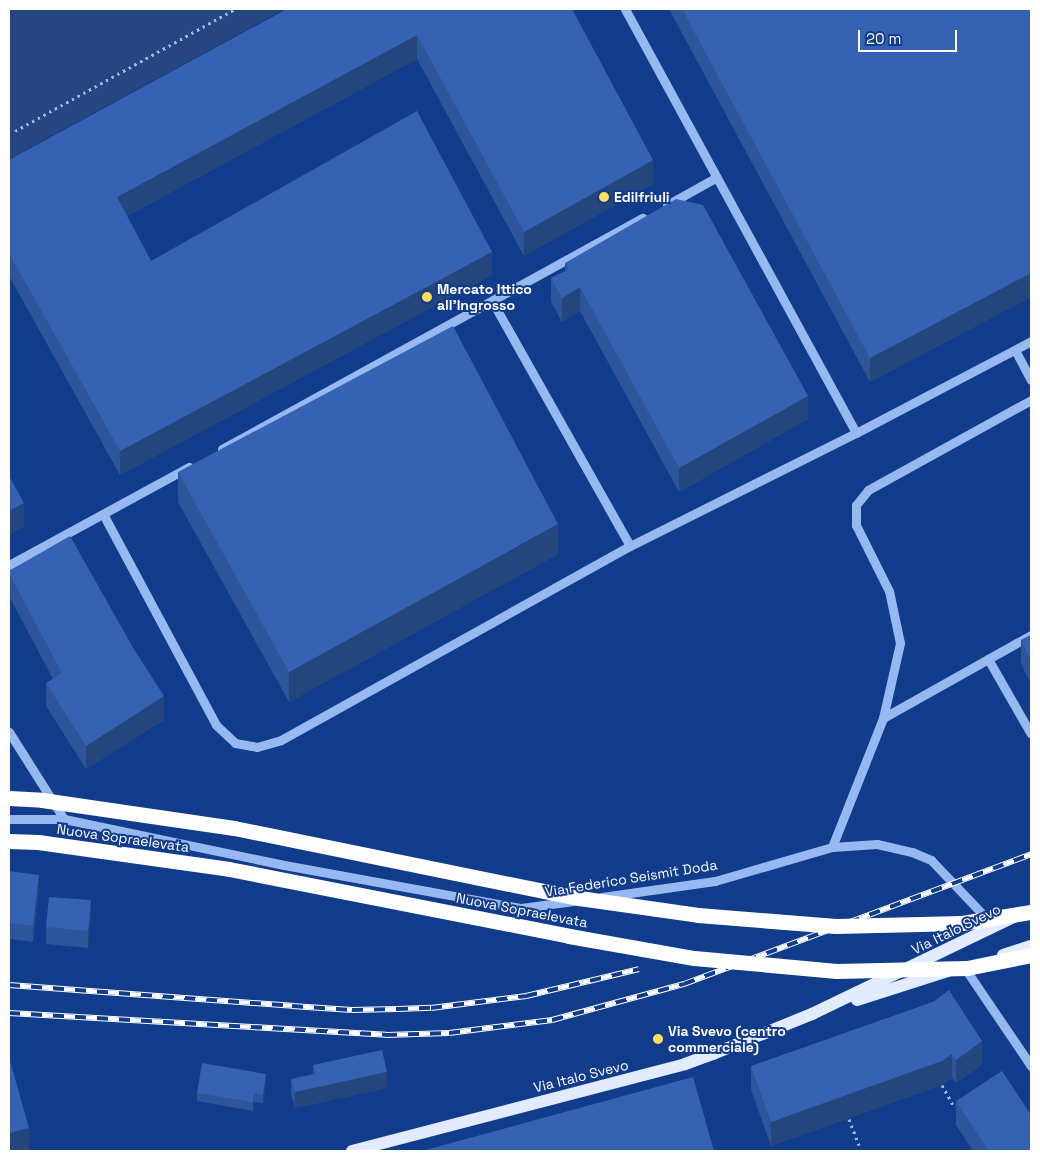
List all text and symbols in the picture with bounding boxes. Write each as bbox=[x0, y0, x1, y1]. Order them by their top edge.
scale bar bbox=[860, 20, 959, 52]
text: 20 m bbox=[866, 29, 901, 48]
place label: Edilfriuli bbox=[614, 189, 670, 205]
marker: Edilfriuli bbox=[598, 191, 610, 203]
place label: Mercato Ittico all'Ingrosso bbox=[437, 281, 532, 314]
marker: Mercato Ittico all'Ingrosso bbox=[421, 291, 433, 303]
street label: Nuova Sopraelevata bbox=[56, 820, 190, 856]
street label: Via Federico Seismit Doda bbox=[544, 856, 718, 900]
street label: Nuova Sopraelevata bbox=[455, 889, 589, 931]
street label: Via Italo Svevo bbox=[909, 900, 1003, 958]
place label: Via Svevo (centro commerciale) bbox=[668, 1023, 786, 1056]
marker: Via Svevo (centro commerciale) bbox=[652, 1033, 664, 1045]
street label: Via Italo Svevo bbox=[532, 1056, 630, 1096]

